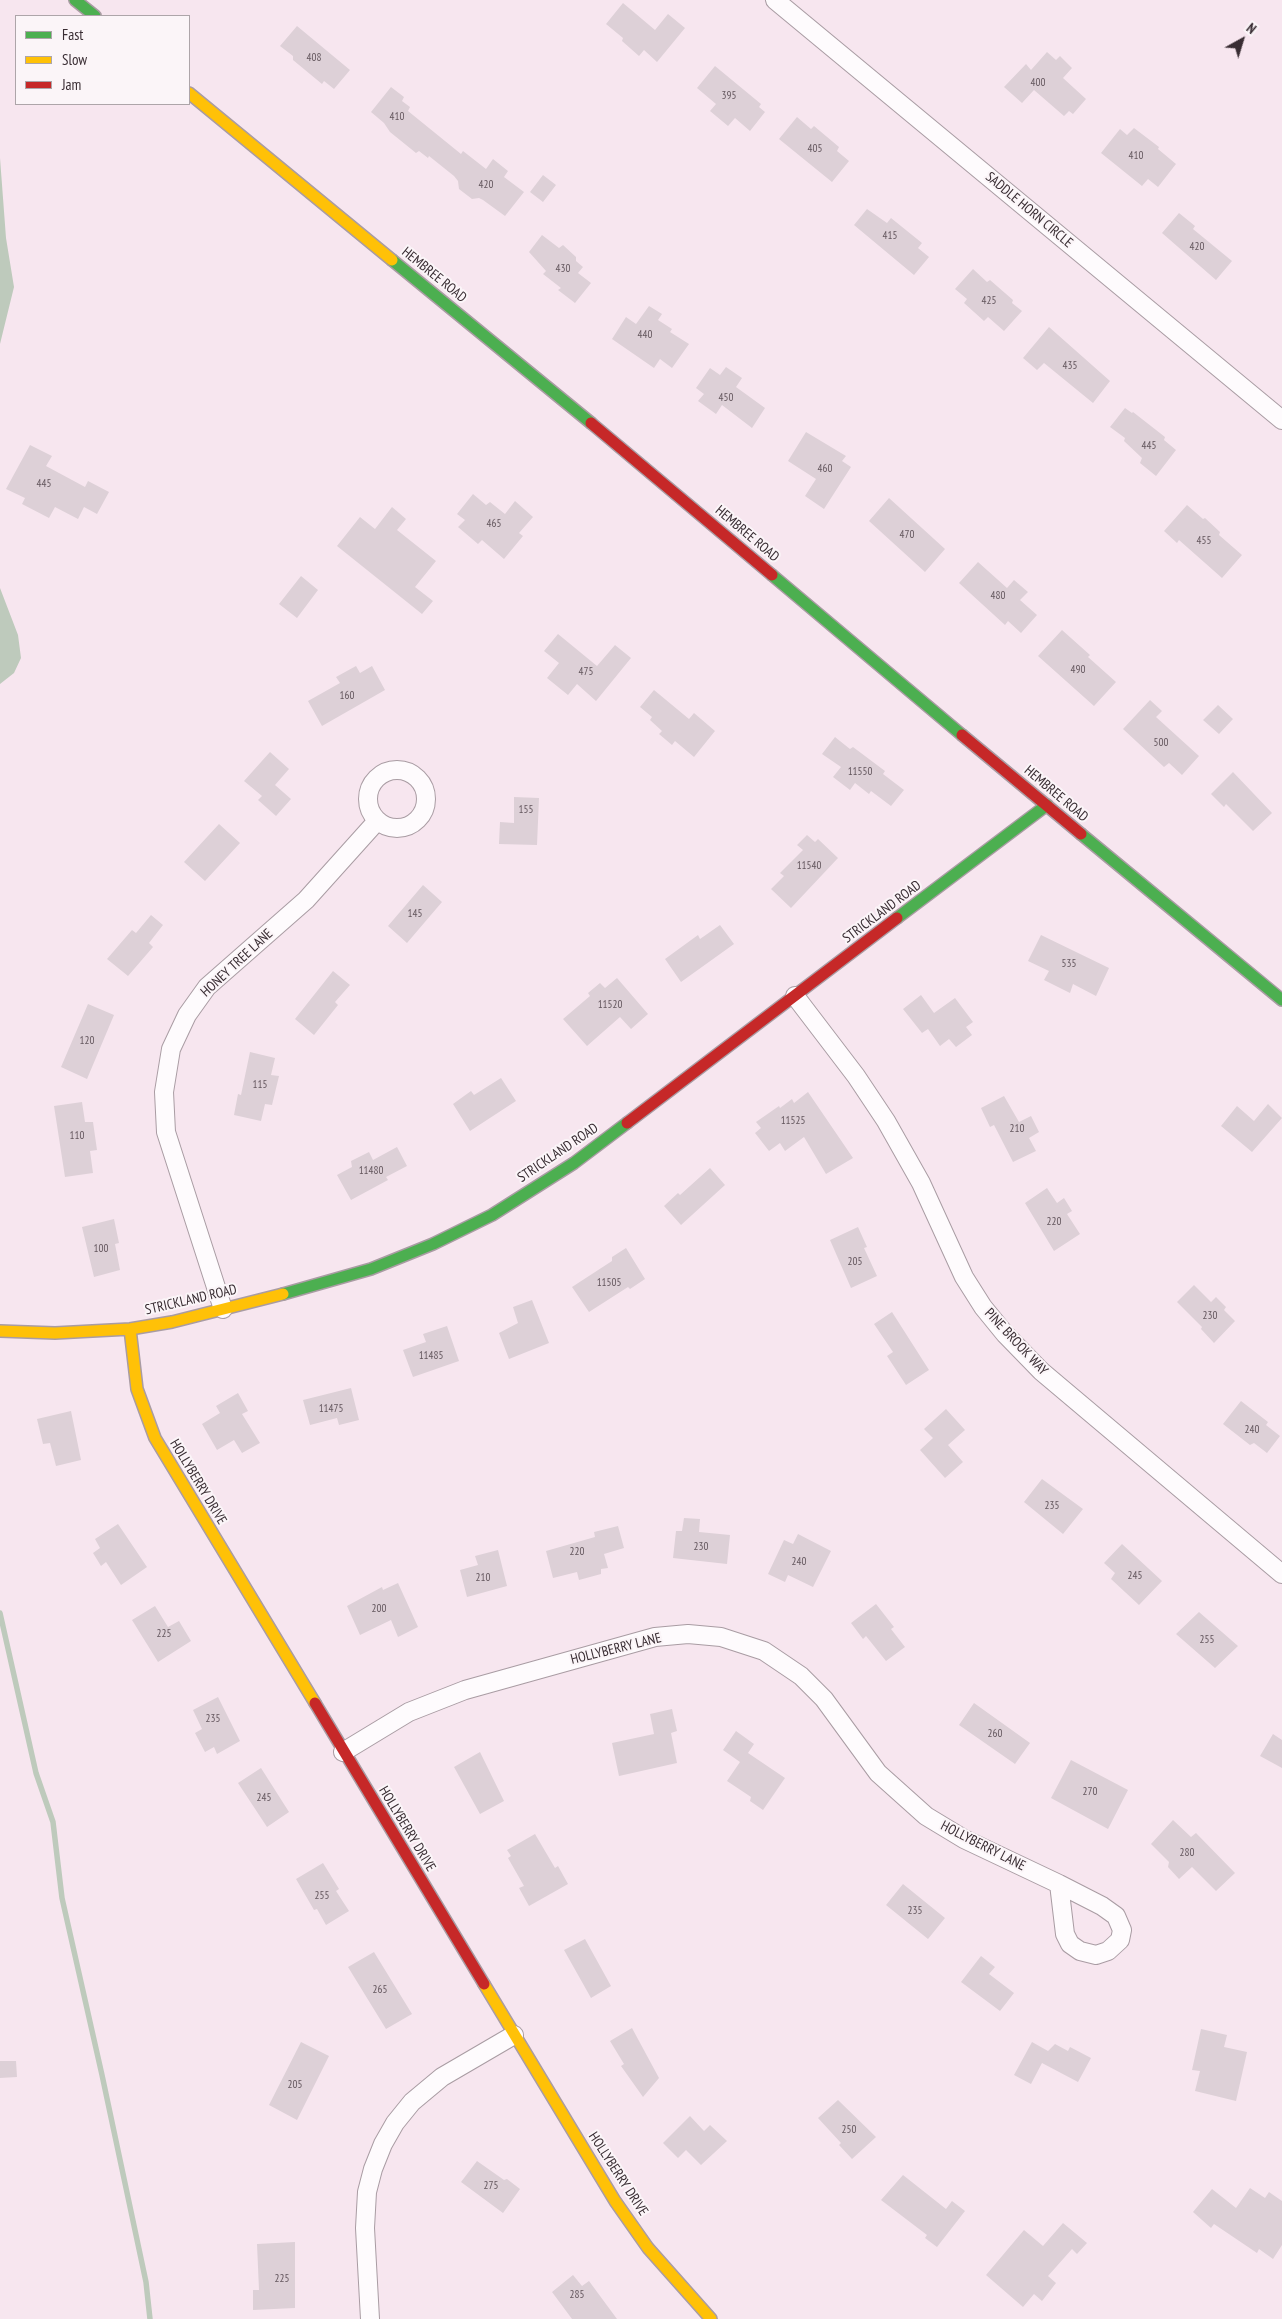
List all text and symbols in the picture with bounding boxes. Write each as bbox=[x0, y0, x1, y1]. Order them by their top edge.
legend bbox=[15, 15, 190, 105]
north arrow bbox=[1217, 15, 1267, 65]
text: N bbox=[1243, 19, 1260, 38]
text: Fast bbox=[62, 25, 83, 44]
text: Slow bbox=[62, 50, 87, 69]
house number: 408 bbox=[307, 51, 321, 65]
text: Jam bbox=[62, 75, 81, 94]
house number: 400 bbox=[1031, 76, 1045, 90]
house number: 395 bbox=[722, 89, 736, 103]
house number: 410 bbox=[390, 110, 404, 124]
house number: 405 bbox=[808, 142, 822, 156]
house number: 410 bbox=[1129, 149, 1143, 163]
street label: SADDLE HORN CIRCLE bbox=[982, 169, 1076, 251]
house number: 420 bbox=[479, 178, 493, 192]
house number: 415 bbox=[883, 229, 897, 243]
house number: 420 bbox=[1190, 240, 1204, 254]
street label: HEMBREE ROAD bbox=[398, 244, 470, 306]
house number: 430 bbox=[556, 262, 570, 276]
house number: 425 bbox=[982, 294, 996, 308]
house number: 440 bbox=[638, 328, 652, 342]
house number: 435 bbox=[1063, 359, 1077, 373]
house number: 450 bbox=[719, 391, 733, 405]
house number: 445 bbox=[1142, 439, 1156, 453]
house number: 460 bbox=[818, 462, 832, 476]
house number: 445 bbox=[37, 477, 51, 491]
street label: HEMBREE ROAD bbox=[712, 502, 782, 566]
house number: 465 bbox=[487, 517, 501, 531]
house number: 470 bbox=[900, 528, 914, 542]
house number: 455 bbox=[1197, 534, 1211, 548]
house number: 480 bbox=[991, 589, 1005, 603]
house number: 490 bbox=[1071, 663, 1085, 677]
house number: 475 bbox=[579, 665, 593, 679]
house number: 160 bbox=[340, 689, 354, 703]
house number: 500 bbox=[1154, 736, 1168, 750]
street label: HEMBREE ROAD bbox=[1021, 762, 1091, 826]
house number: 11550 bbox=[848, 765, 872, 779]
house number: 155 bbox=[519, 803, 533, 817]
house number: 11540 bbox=[797, 859, 821, 873]
street label: STRICKLAND ROAD bbox=[840, 877, 924, 947]
house number: 145 bbox=[408, 907, 422, 921]
street label: HONEY TREE LANE bbox=[198, 925, 276, 1001]
house number: 535 bbox=[1062, 957, 1076, 971]
house number: 11520 bbox=[598, 998, 622, 1012]
house number: 120 bbox=[80, 1034, 94, 1048]
house number: 115 bbox=[253, 1078, 267, 1092]
house number: 11525 bbox=[781, 1114, 805, 1128]
street label: STRICKLAND ROAD bbox=[515, 1120, 601, 1186]
house number: 210 bbox=[1010, 1122, 1024, 1136]
house number: 110 bbox=[70, 1129, 84, 1143]
house number: 11480 bbox=[359, 1164, 383, 1178]
house number: 220 bbox=[1047, 1215, 1061, 1229]
house number: 100 bbox=[94, 1242, 108, 1256]
house number: 205 bbox=[848, 1255, 862, 1269]
house number: 11505 bbox=[597, 1276, 621, 1290]
street label: STRICKLAND ROAD bbox=[144, 1281, 238, 1319]
street label: PINE BROOK WAY bbox=[981, 1305, 1051, 1379]
house number: 230 bbox=[1203, 1309, 1217, 1323]
house number: 11485 bbox=[419, 1349, 443, 1363]
house number: 11475 bbox=[319, 1402, 343, 1416]
house number: 240 bbox=[1245, 1423, 1259, 1437]
street label: HOLLYBERRY DRIVE bbox=[166, 1436, 230, 1528]
house number: 235 bbox=[1045, 1499, 1059, 1513]
house number: 230 bbox=[694, 1540, 708, 1554]
house number: 220 bbox=[570, 1545, 584, 1559]
house number: 240 bbox=[792, 1555, 806, 1569]
house number: 245 bbox=[1128, 1569, 1142, 1583]
house number: 210 bbox=[476, 1571, 490, 1585]
house number: 200 bbox=[372, 1602, 386, 1616]
house number: 225 bbox=[157, 1627, 171, 1641]
street label: HOLLYBERRY LANE bbox=[569, 1630, 663, 1668]
house number: 255 bbox=[1200, 1633, 1214, 1647]
house number: 235 bbox=[206, 1712, 220, 1726]
house number: 260 bbox=[988, 1727, 1002, 1741]
street label: HOLLYBERRY DRIVE bbox=[375, 1783, 439, 1875]
house number: 270 bbox=[1083, 1785, 1097, 1799]
house number: 245 bbox=[257, 1791, 271, 1805]
street label: HOLLYBERRY LANE bbox=[938, 1817, 1028, 1875]
house number: 280 bbox=[1180, 1846, 1194, 1860]
house number: 255 bbox=[315, 1889, 329, 1903]
house number: 235 bbox=[908, 1904, 922, 1918]
house number: 265 bbox=[373, 1983, 387, 1997]
house number: 205 bbox=[288, 2078, 302, 2092]
house number: 250 bbox=[842, 2123, 856, 2137]
street label: HOLLYBERRY DRIVE bbox=[585, 2129, 651, 2219]
house number: 275 bbox=[484, 2179, 498, 2193]
house number: 225 bbox=[275, 2272, 289, 2286]
house number: 285 bbox=[570, 2288, 584, 2302]

